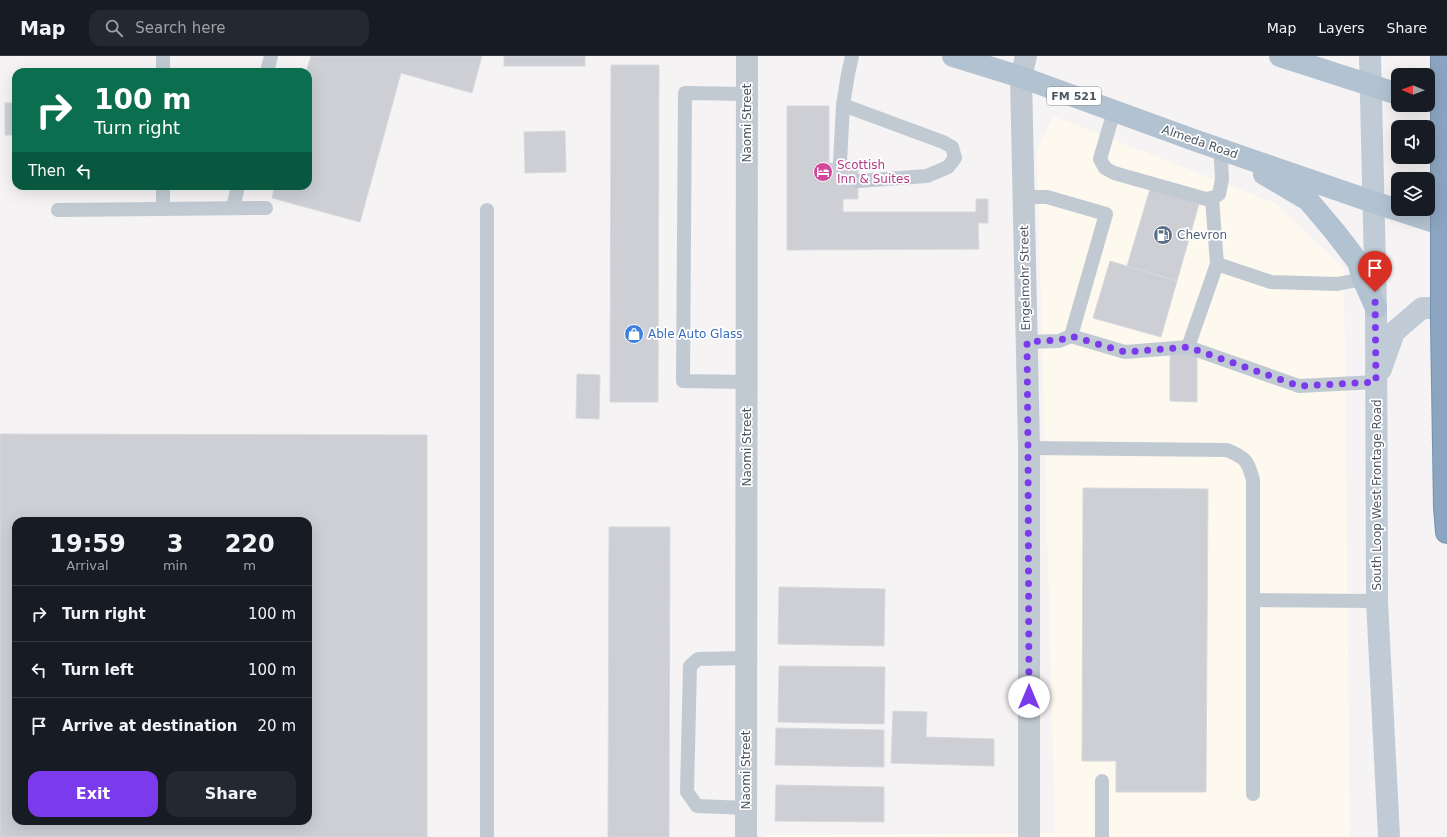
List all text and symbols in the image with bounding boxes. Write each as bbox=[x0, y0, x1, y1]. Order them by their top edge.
search box bbox=[89, 10, 369, 46]
text: Map bbox=[20, 17, 65, 39]
icon: search bbox=[103, 17, 125, 39]
text: Search here bbox=[135, 19, 225, 37]
text: Map bbox=[1267, 20, 1296, 36]
text: Layers bbox=[1318, 20, 1365, 36]
text: Share bbox=[1387, 20, 1427, 36]
north arrow bbox=[1391, 68, 1435, 112]
map controls bbox=[1391, 68, 1435, 216]
text: 100 m bbox=[94, 83, 191, 116]
street label: Naomi Street bbox=[740, 83, 754, 162]
icon: right bbox=[28, 84, 80, 136]
road number: FM 521 bbox=[1047, 87, 1101, 105]
text: Turn right bbox=[94, 117, 180, 138]
button: sound bbox=[1391, 120, 1435, 164]
street label: Almeda Road bbox=[1160, 122, 1240, 162]
place label: Scottish Inn & Suites bbox=[837, 158, 910, 186]
icon: left bbox=[73, 160, 95, 182]
hotel icon: Scottish Inn & Suites bbox=[812, 161, 834, 183]
text: Then bbox=[28, 162, 65, 180]
button: layers bbox=[1391, 172, 1435, 216]
fuel station icon: Chevron bbox=[1152, 224, 1174, 246]
street label: Engelmohr Street bbox=[1017, 225, 1033, 331]
place label: Chevron bbox=[1177, 228, 1227, 242]
pin bbox=[1358, 251, 1392, 292]
icon: arrive bbox=[1364, 257, 1386, 279]
shop icon: Able Auto Glass bbox=[623, 323, 645, 345]
place label: Able Auto Glass bbox=[648, 327, 743, 341]
street label: South Loop West Frontage Road bbox=[1370, 399, 1384, 591]
street label: Naomi Street bbox=[740, 407, 754, 486]
text: 19:59 bbox=[49, 530, 126, 558]
text: 3 bbox=[167, 530, 183, 558]
text: 220 bbox=[225, 530, 275, 558]
text: Arrival bbox=[66, 558, 109, 573]
text: min bbox=[163, 558, 187, 573]
text: m bbox=[243, 558, 256, 573]
icon: right bbox=[28, 603, 50, 625]
text: Turn right bbox=[62, 605, 146, 623]
text: 100 m bbox=[248, 605, 296, 623]
icon: left bbox=[28, 659, 50, 681]
text: Turn left bbox=[62, 661, 134, 679]
text: 100 m bbox=[248, 661, 296, 679]
position arrow bbox=[1008, 676, 1050, 718]
icon: arrive bbox=[28, 715, 50, 737]
text: Arrive at destination bbox=[62, 717, 237, 735]
text: 20 m bbox=[258, 717, 296, 735]
street label: Naomi Street bbox=[739, 730, 753, 809]
button: Exit bbox=[28, 771, 158, 817]
button: Share bbox=[166, 771, 296, 817]

